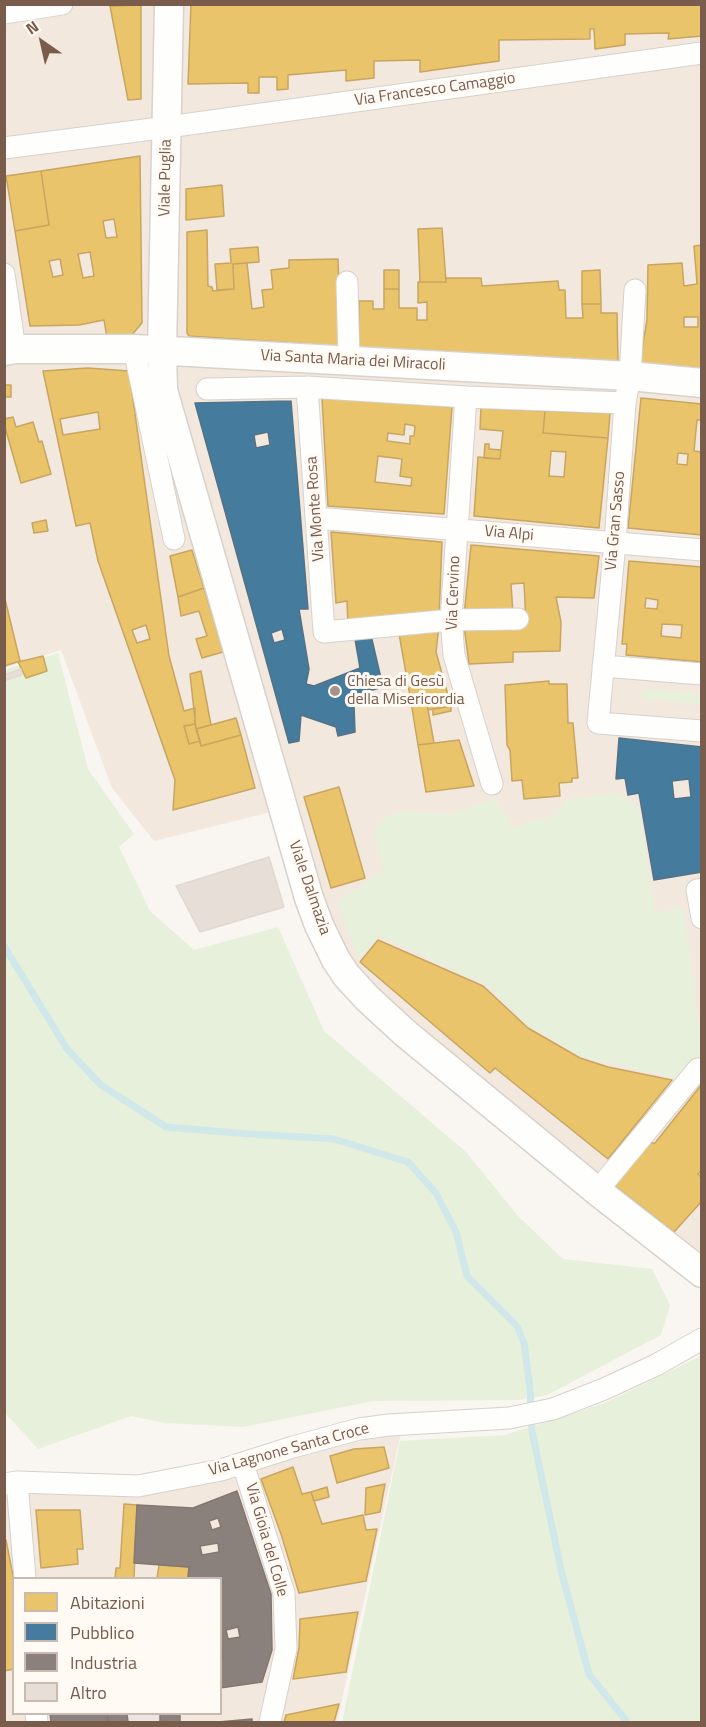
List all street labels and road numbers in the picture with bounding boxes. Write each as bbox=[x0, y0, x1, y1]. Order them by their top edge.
street label: Via Francesco Camaggio bbox=[353, 69, 517, 111]
street label: Viale Puglia bbox=[156, 139, 176, 217]
street label: Via Santa Maria dei Miracoli bbox=[260, 347, 446, 375]
street label: Via Monte Rosa bbox=[303, 456, 329, 562]
street label: Via Gran Sasso bbox=[602, 470, 630, 572]
street label: Via Alpi bbox=[483, 522, 535, 546]
street label: Via Cervino bbox=[443, 555, 465, 631]
street label: Viale Dalmazia bbox=[284, 838, 334, 938]
street label: Via Lagnone Santa Croce bbox=[207, 1419, 371, 1481]
street label: Via Gioia del Colle bbox=[241, 1481, 291, 1599]

